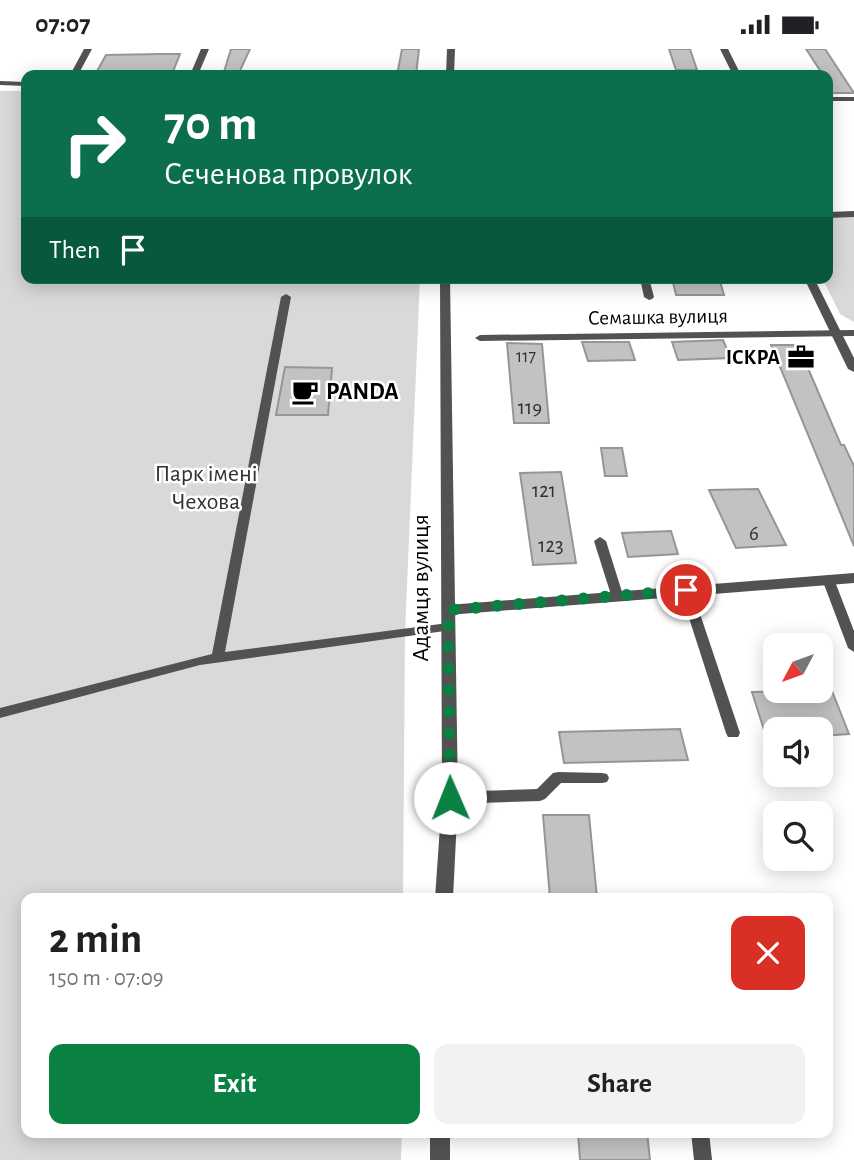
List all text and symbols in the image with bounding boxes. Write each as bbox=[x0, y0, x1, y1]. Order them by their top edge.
text: 07:07 bbox=[35, 11, 91, 37]
icon: right bbox=[49, 98, 140, 189]
text: 70 m bbox=[164, 100, 258, 149]
text: Сєченова провулок bbox=[164, 158, 412, 190]
icon: arrive bbox=[114, 231, 152, 269]
text: Then bbox=[49, 237, 100, 263]
street label: Семашка вулиця bbox=[588, 305, 728, 329]
office icon: ІСКРА bbox=[786, 342, 816, 372]
place label: ІСКРА bbox=[726, 347, 780, 368]
house number: 117 bbox=[516, 348, 536, 366]
cafe icon: PANDA bbox=[290, 377, 320, 407]
place label: PANDA bbox=[326, 380, 399, 404]
house number: 119 bbox=[518, 397, 542, 418]
park label: Парк імені Чехова bbox=[154, 462, 258, 514]
house number: 121 bbox=[532, 480, 556, 501]
street label: Адамця вулиця bbox=[409, 514, 433, 662]
house number: 6 bbox=[749, 523, 759, 544]
house number: 123 bbox=[538, 535, 564, 556]
pin bbox=[656, 560, 716, 620]
icon: arrive bbox=[667, 571, 705, 609]
north arrow bbox=[763, 633, 833, 703]
map controls bbox=[763, 633, 833, 871]
button: sound bbox=[763, 717, 833, 787]
position arrow bbox=[413, 761, 487, 835]
button: search bbox=[763, 801, 833, 871]
button: close bbox=[731, 916, 805, 990]
text: 2 min bbox=[49, 918, 142, 960]
text: 150 m · 07:09 bbox=[49, 967, 164, 990]
button: Exit bbox=[49, 1044, 420, 1124]
button: Share bbox=[434, 1044, 805, 1124]

